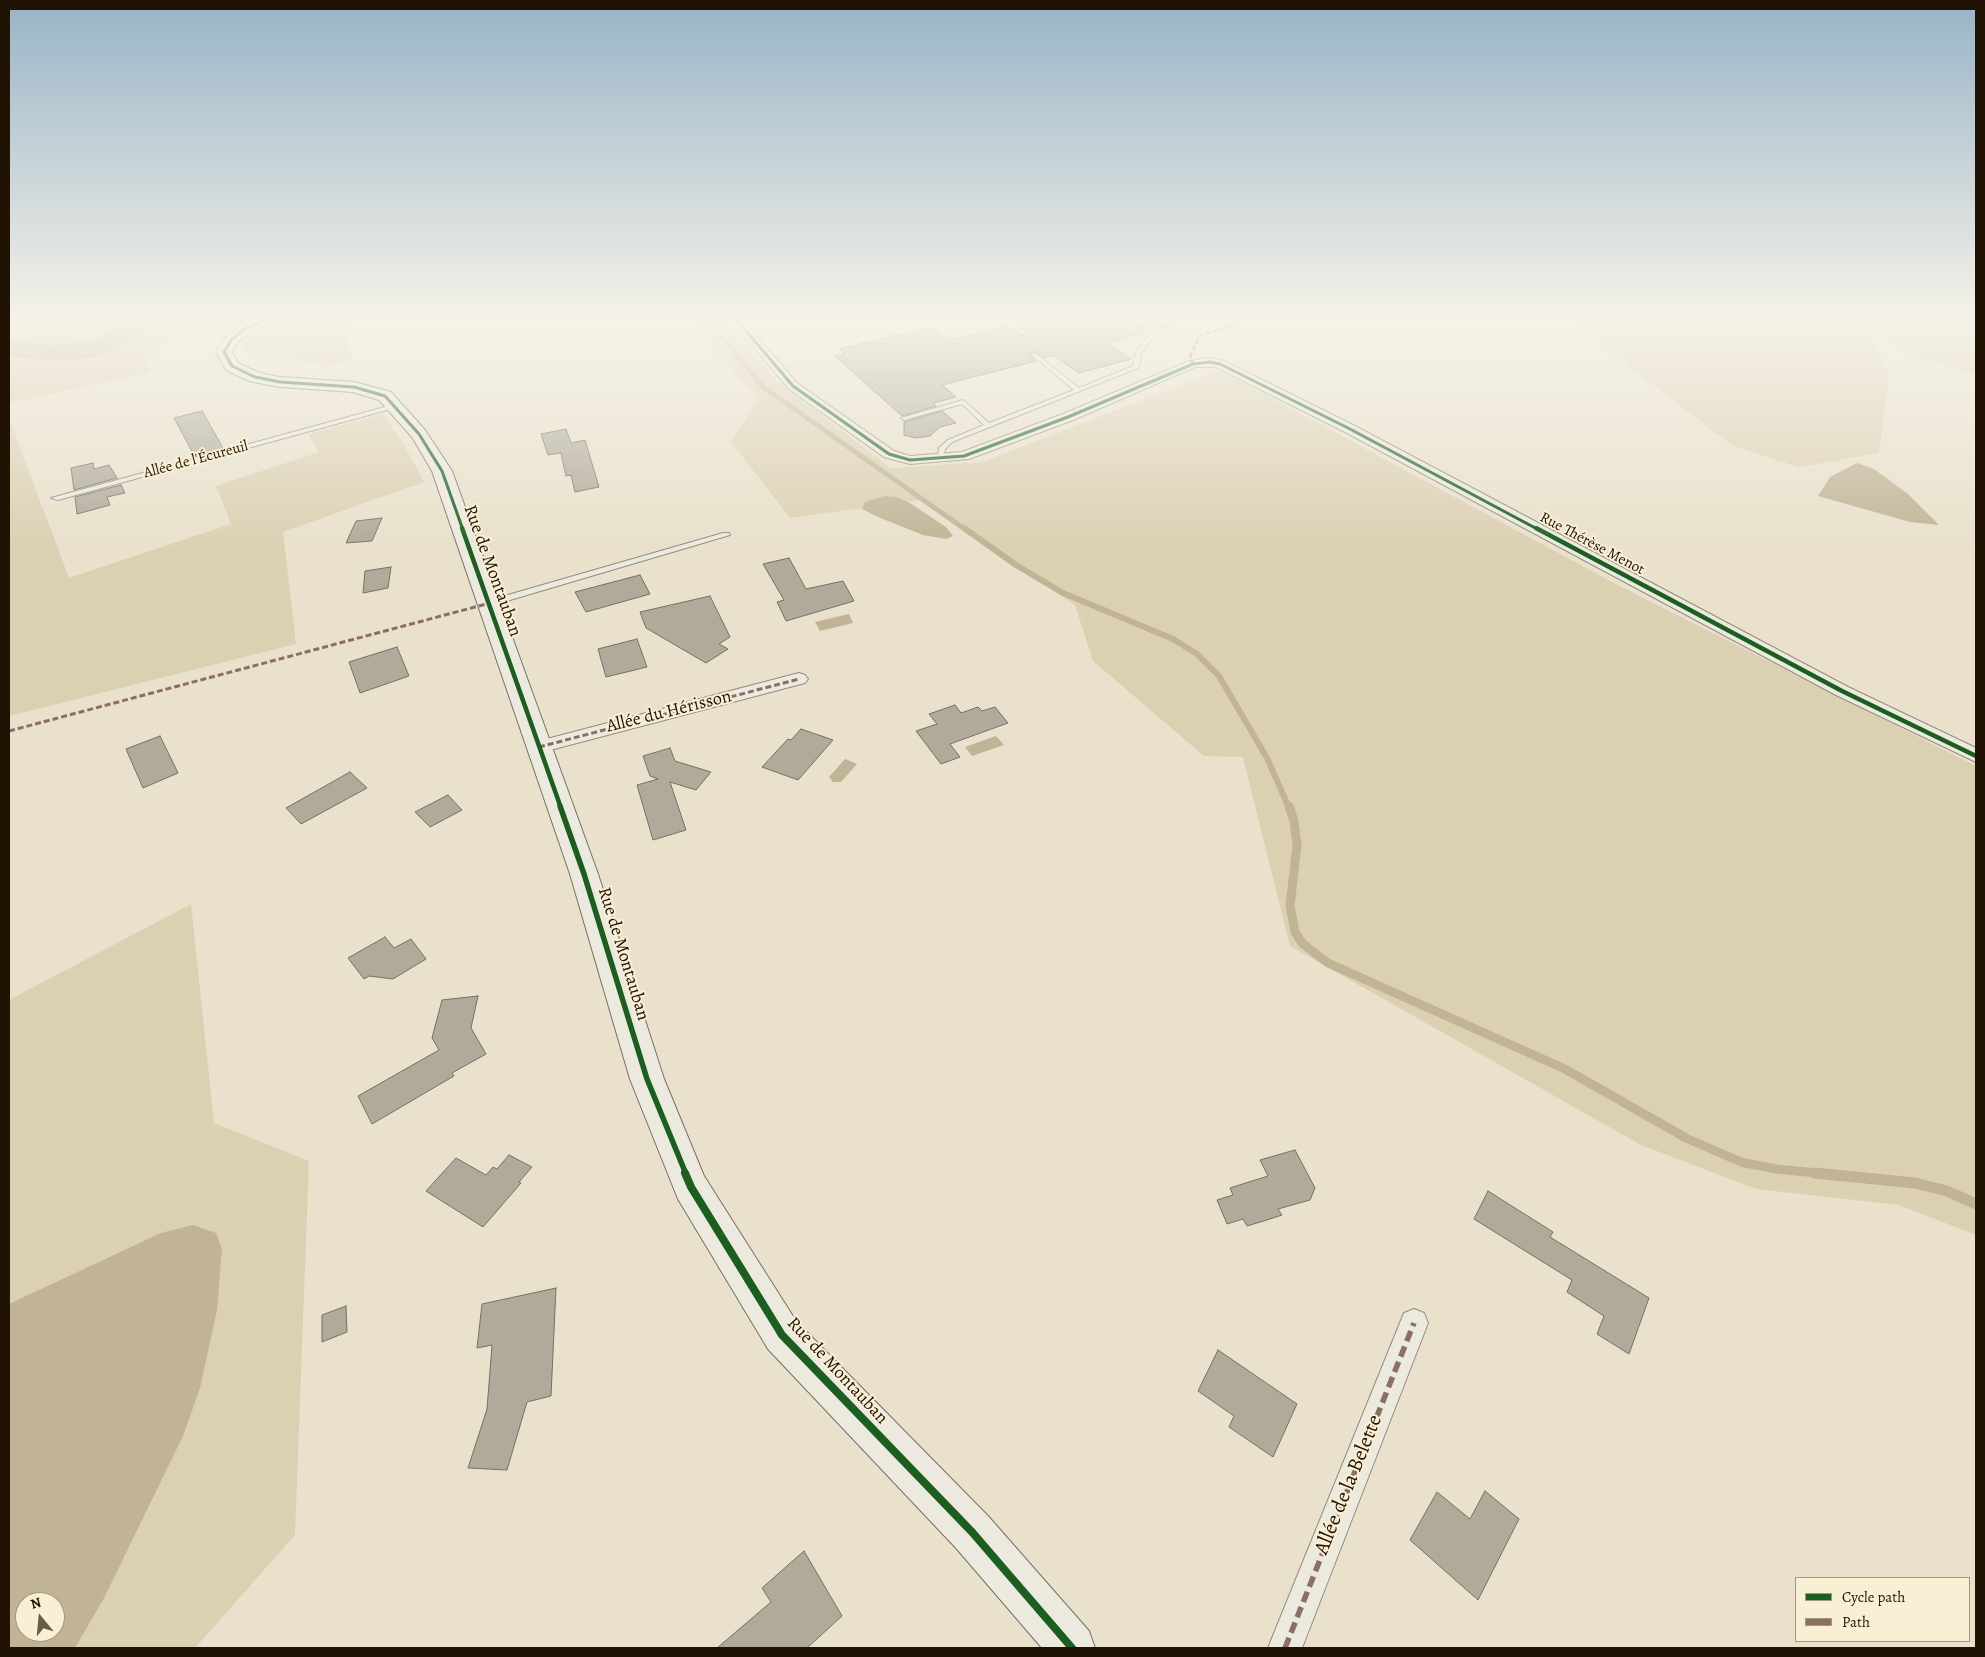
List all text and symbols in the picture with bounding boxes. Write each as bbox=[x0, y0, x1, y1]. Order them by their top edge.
street label: Allée de l'Écureuil bbox=[142, 437, 250, 483]
street label: Rue de Montauban bbox=[458, 502, 526, 640]
street label: Rue Thérèse Menot bbox=[1537, 509, 1647, 579]
street label: Allée du Hérisson bbox=[604, 686, 734, 738]
street label: Rue de Montauban bbox=[592, 885, 654, 1023]
street label: Rue de Montauban bbox=[782, 1313, 892, 1429]
street label: Allée de la Belette bbox=[1310, 1411, 1388, 1559]
legend bbox=[1795, 1577, 1970, 1642]
text: Cycle path bbox=[1842, 1587, 1905, 1607]
north arrow bbox=[15, 1592, 65, 1642]
text: N bbox=[28, 1593, 43, 1614]
text: Path bbox=[1842, 1612, 1870, 1632]

